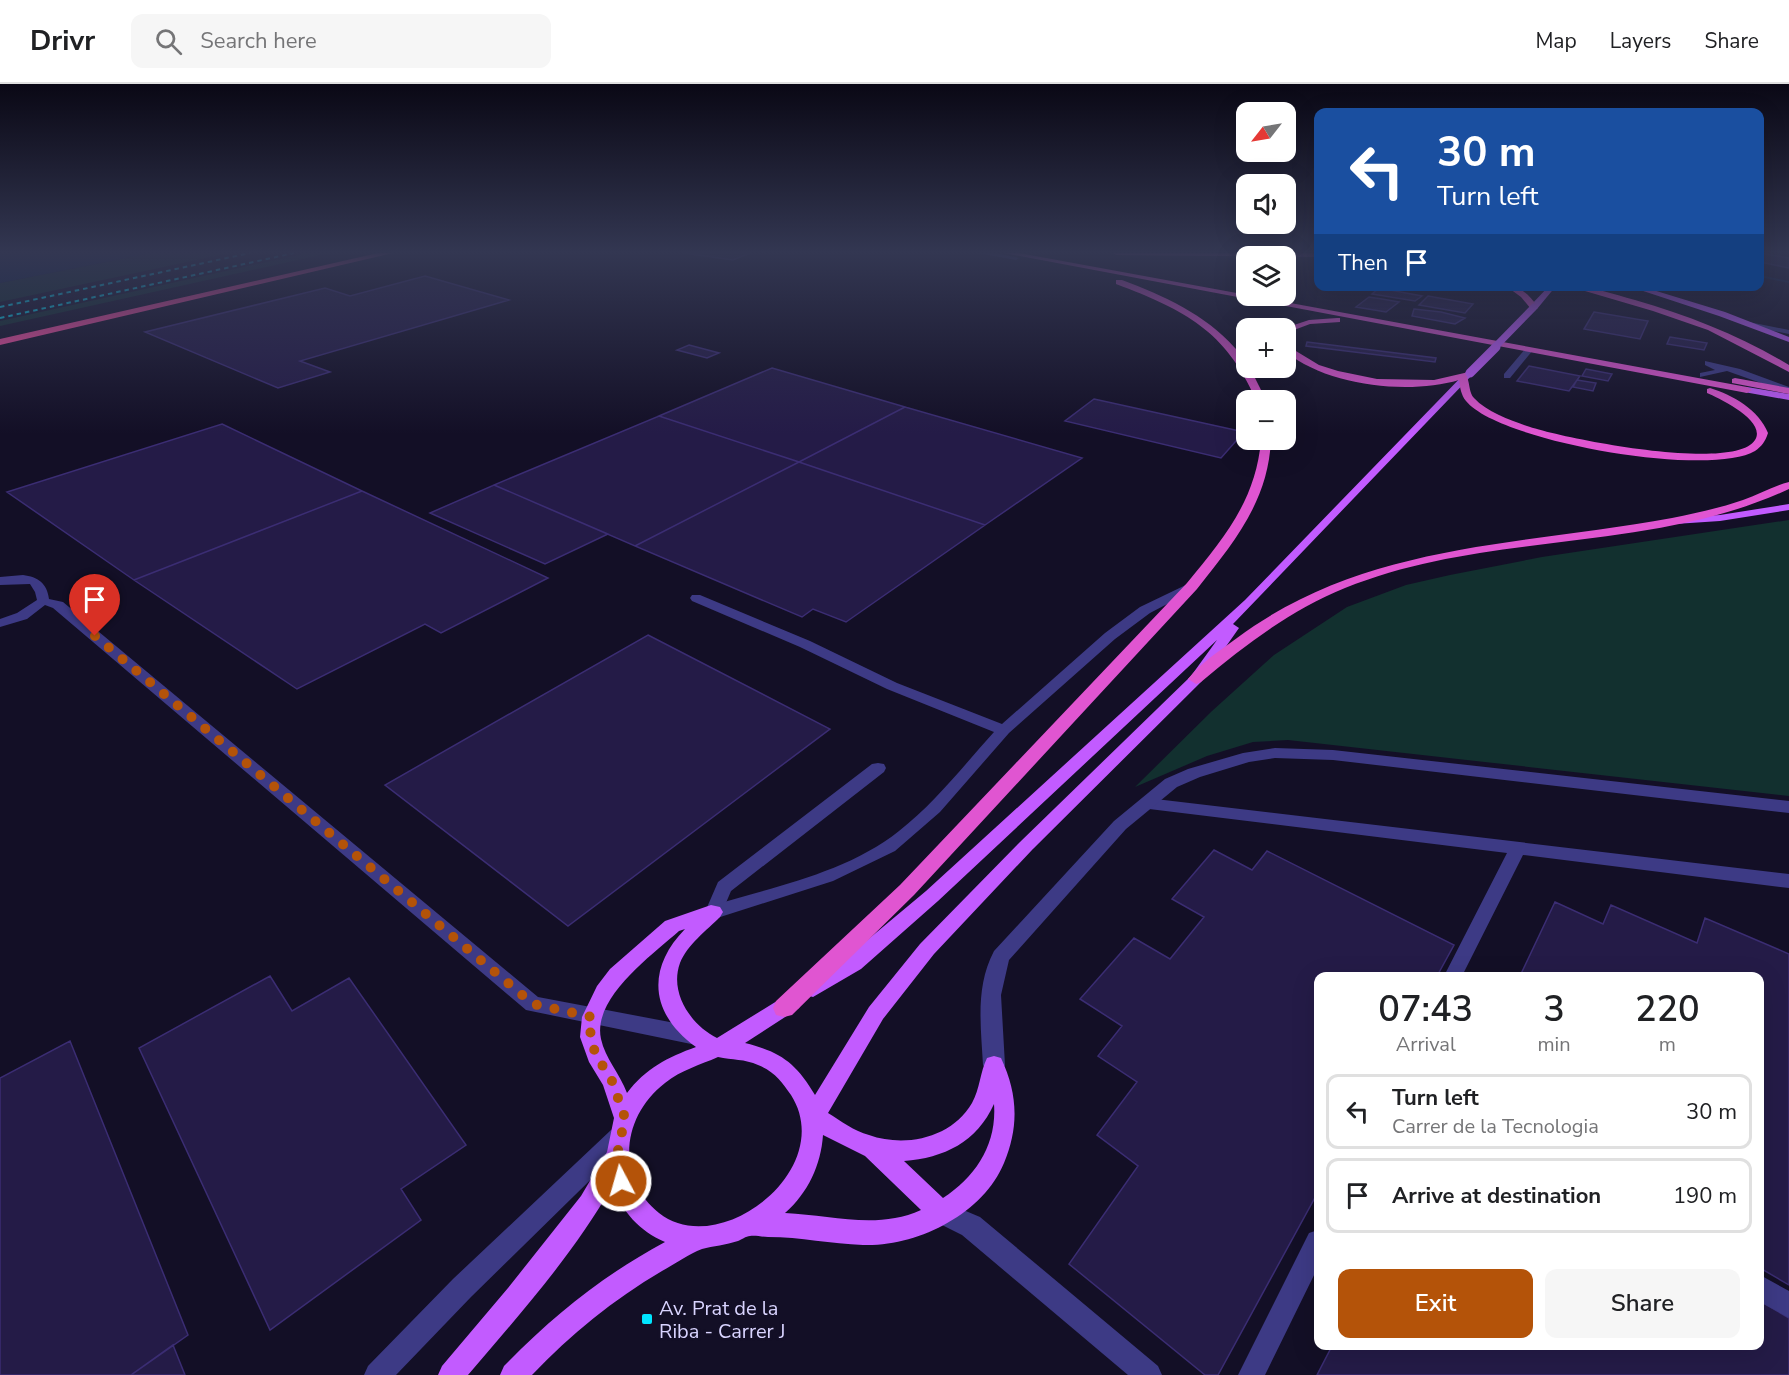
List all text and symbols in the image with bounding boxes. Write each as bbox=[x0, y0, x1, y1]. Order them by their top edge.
search box bbox=[131, 14, 551, 68]
text: Drivr bbox=[30, 22, 95, 60]
icon: search bbox=[152, 25, 185, 58]
text: Search here bbox=[200, 26, 317, 56]
text: Map bbox=[1535, 27, 1577, 55]
text: Layers bbox=[1610, 27, 1671, 55]
text: Share bbox=[1704, 27, 1759, 55]
north arrow bbox=[1236, 102, 1296, 162]
map controls bbox=[1236, 102, 1296, 450]
text: 30 m bbox=[1437, 124, 1536, 181]
icon: left bbox=[1338, 132, 1416, 210]
button: sound bbox=[1236, 174, 1296, 234]
text: Turn left bbox=[1437, 178, 1538, 215]
button: layers bbox=[1236, 246, 1296, 306]
icon: arrive bbox=[1400, 246, 1433, 279]
text: Then bbox=[1338, 248, 1388, 278]
button: + bbox=[1236, 318, 1296, 378]
button: − bbox=[1236, 390, 1296, 450]
pin bbox=[69, 574, 120, 636]
icon: arrive bbox=[78, 583, 111, 616]
text: 07:43 bbox=[1378, 985, 1473, 1034]
text: 3 bbox=[1543, 985, 1565, 1034]
text: 220 bbox=[1635, 985, 1700, 1034]
text: Arrival bbox=[1396, 1031, 1456, 1058]
text: min bbox=[1538, 1031, 1571, 1058]
text: m bbox=[1659, 1031, 1676, 1058]
text: Turn left bbox=[1392, 1083, 1479, 1113]
icon: left bbox=[1341, 1095, 1374, 1128]
text: 30 m bbox=[1686, 1097, 1737, 1127]
text: Carrer de la Tecnologia bbox=[1392, 1113, 1599, 1140]
position arrow bbox=[589, 1149, 653, 1213]
icon: arrive bbox=[1341, 1179, 1374, 1212]
text: Arrive at destination bbox=[1392, 1181, 1601, 1211]
text: 190 m bbox=[1673, 1181, 1737, 1211]
button: Exit bbox=[1338, 1269, 1533, 1338]
button: Share bbox=[1545, 1269, 1740, 1338]
place label: Av. Prat de la Riba - Carrer J bbox=[659, 1295, 785, 1345]
marker: Av. Prat de la Riba - Carrer J bbox=[640, 1312, 654, 1326]

